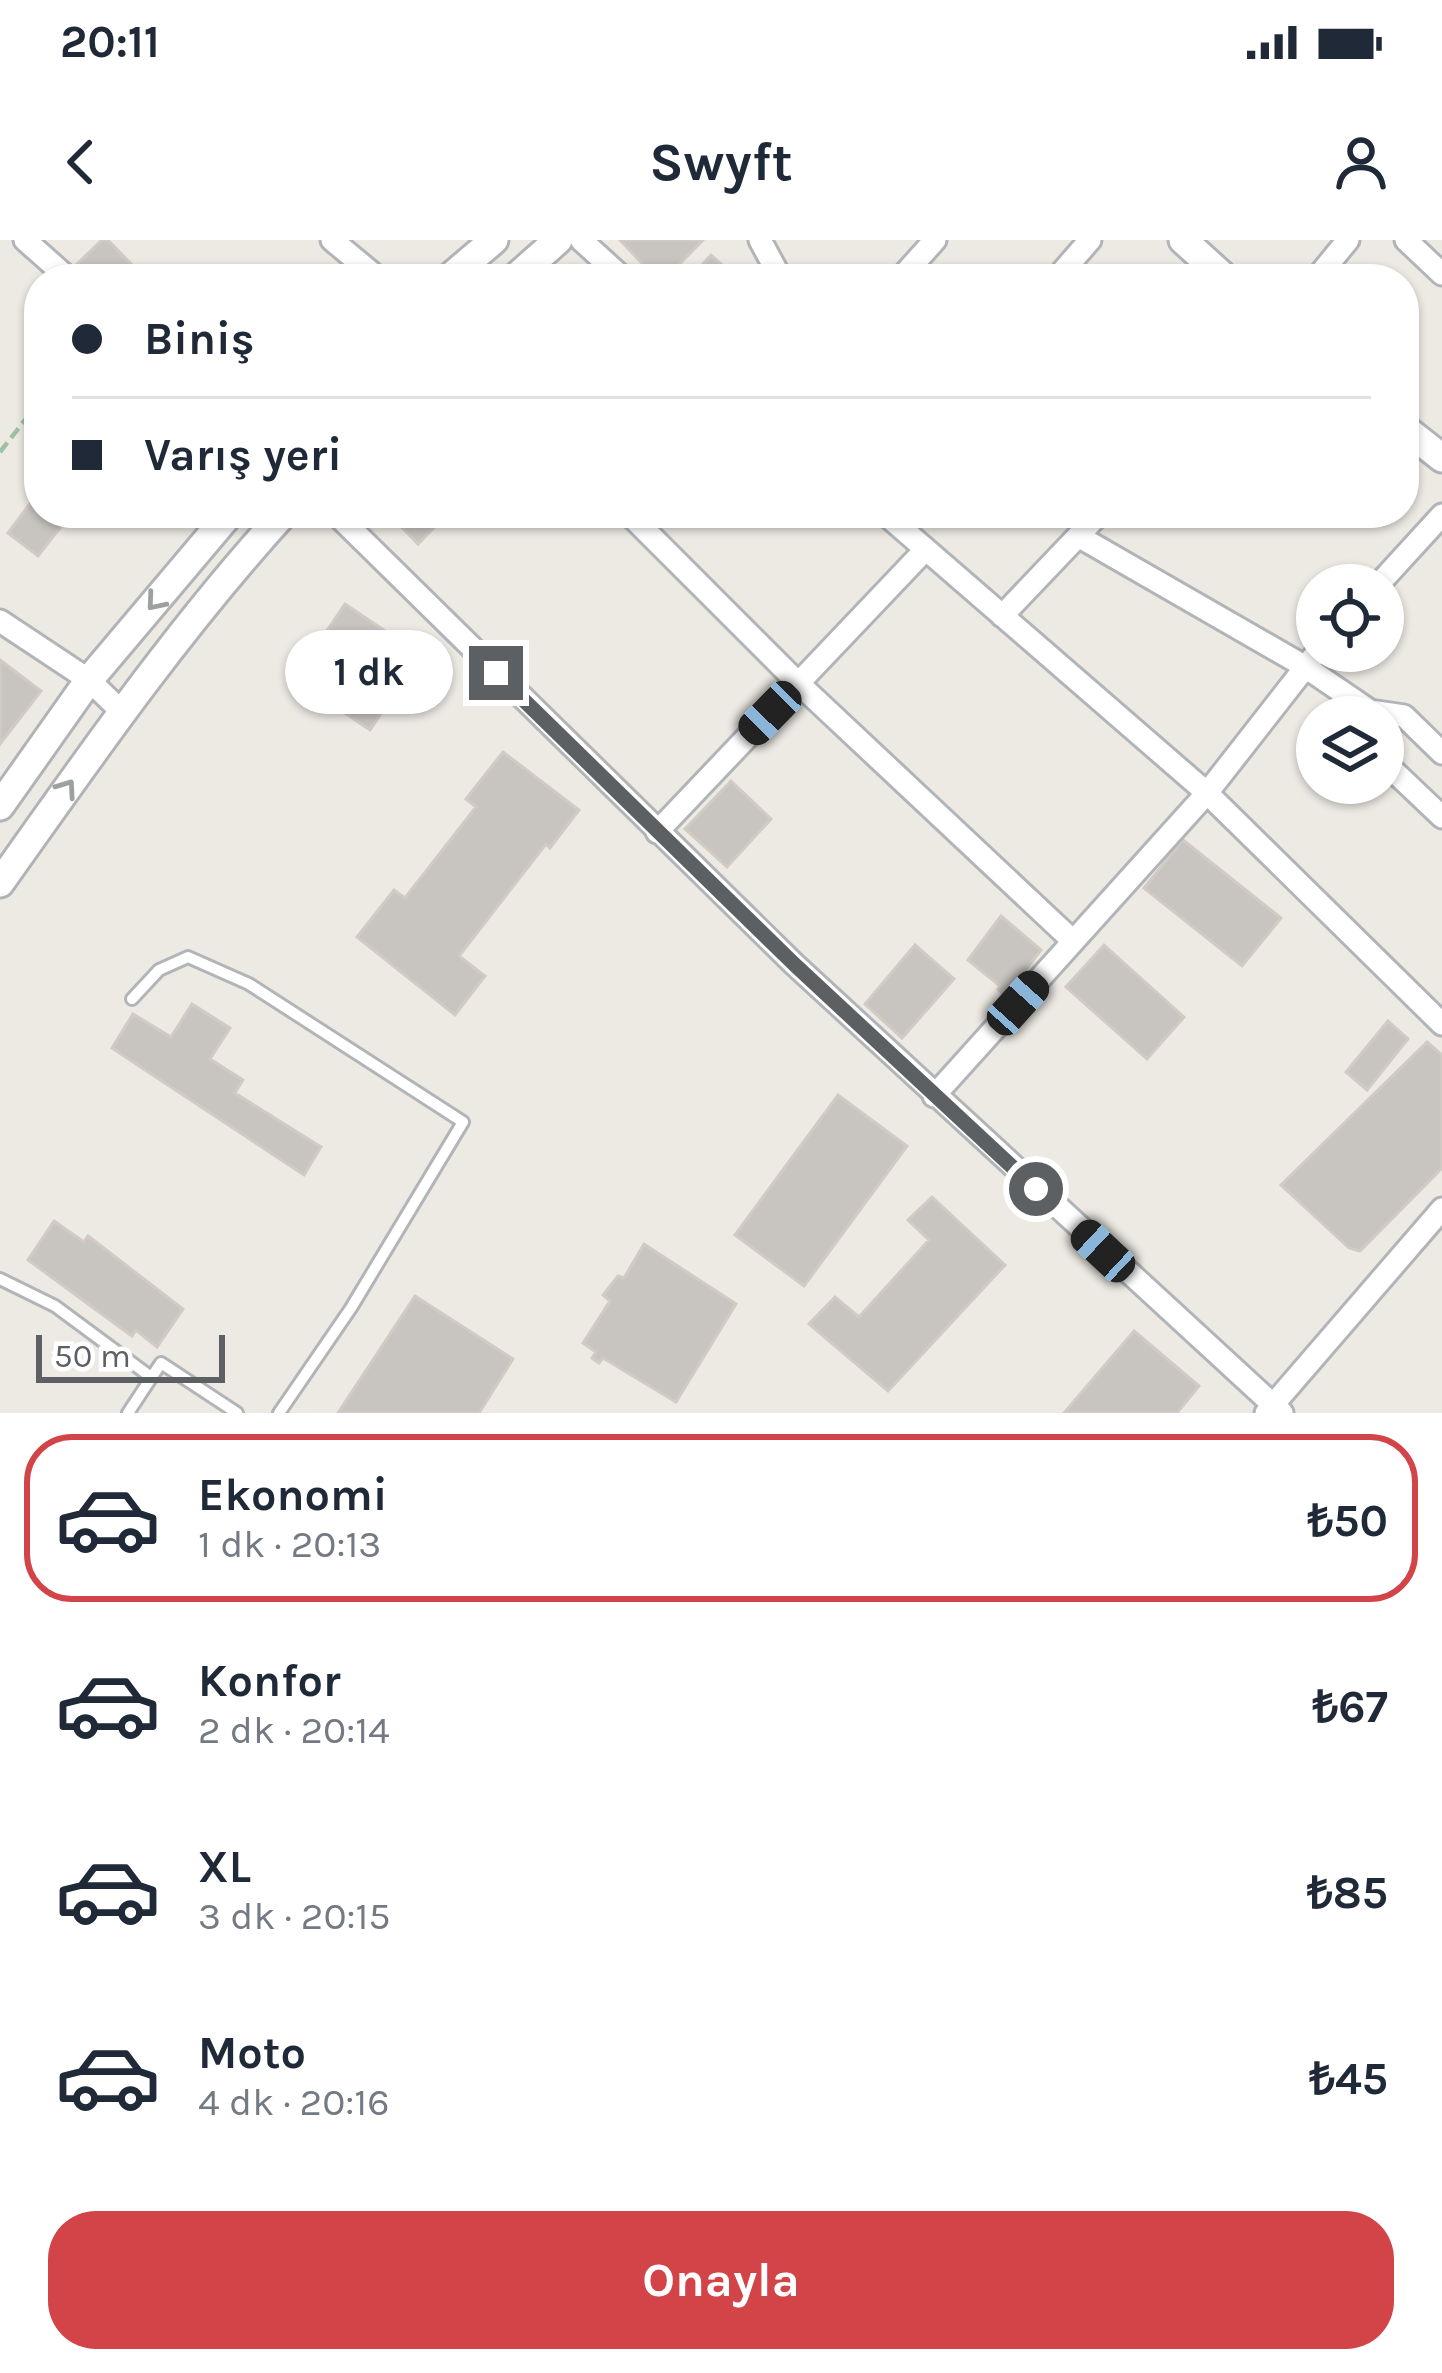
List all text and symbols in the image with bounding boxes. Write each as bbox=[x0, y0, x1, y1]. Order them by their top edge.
text: 20:11 bbox=[60, 16, 160, 68]
icon: back bbox=[48, 129, 114, 195]
icon: person bbox=[1328, 129, 1394, 195]
text: Swyft bbox=[649, 130, 793, 194]
text: Biniş bbox=[144, 313, 254, 365]
text: Varış yeri bbox=[144, 429, 342, 481]
map controls bbox=[1296, 564, 1404, 804]
button: locate bbox=[1296, 564, 1404, 672]
one-way arrow bbox=[147, 588, 169, 610]
callout: 1 dk bbox=[286, 631, 454, 715]
route end bbox=[469, 646, 523, 700]
text: 1 dk bbox=[334, 649, 404, 695]
car bbox=[732, 675, 808, 751]
button: layers bbox=[1296, 696, 1404, 804]
one-way arrow bbox=[53, 779, 75, 801]
car bbox=[981, 964, 1055, 1042]
route start bbox=[1009, 1162, 1063, 1216]
car bbox=[1064, 1213, 1142, 1289]
scale bar bbox=[36, 1329, 225, 1382]
text: 50 m bbox=[54, 1337, 131, 1375]
icon: car bbox=[54, 1464, 162, 1572]
text: Ekonomi bbox=[198, 1469, 387, 1521]
text: ₺50 bbox=[1308, 1495, 1388, 1547]
text: 1 dk · 20:13 bbox=[198, 1521, 381, 1567]
icon: car bbox=[54, 1650, 162, 1758]
text: Konfor bbox=[198, 1655, 341, 1707]
text: ₺67 bbox=[1313, 1681, 1388, 1733]
text: 2 dk · 20:14 bbox=[198, 1707, 390, 1753]
icon: car bbox=[54, 1836, 162, 1944]
text: XL bbox=[198, 1841, 251, 1893]
text: ₺85 bbox=[1307, 1867, 1388, 1919]
text: 3 dk · 20:15 bbox=[198, 1893, 391, 1939]
icon: car bbox=[54, 2022, 162, 2130]
text: Moto bbox=[198, 2027, 306, 2079]
text: ₺45 bbox=[1309, 2053, 1388, 2105]
text: 4 dk · 20:16 bbox=[198, 2079, 390, 2125]
button: Onayla bbox=[48, 2211, 1394, 2349]

